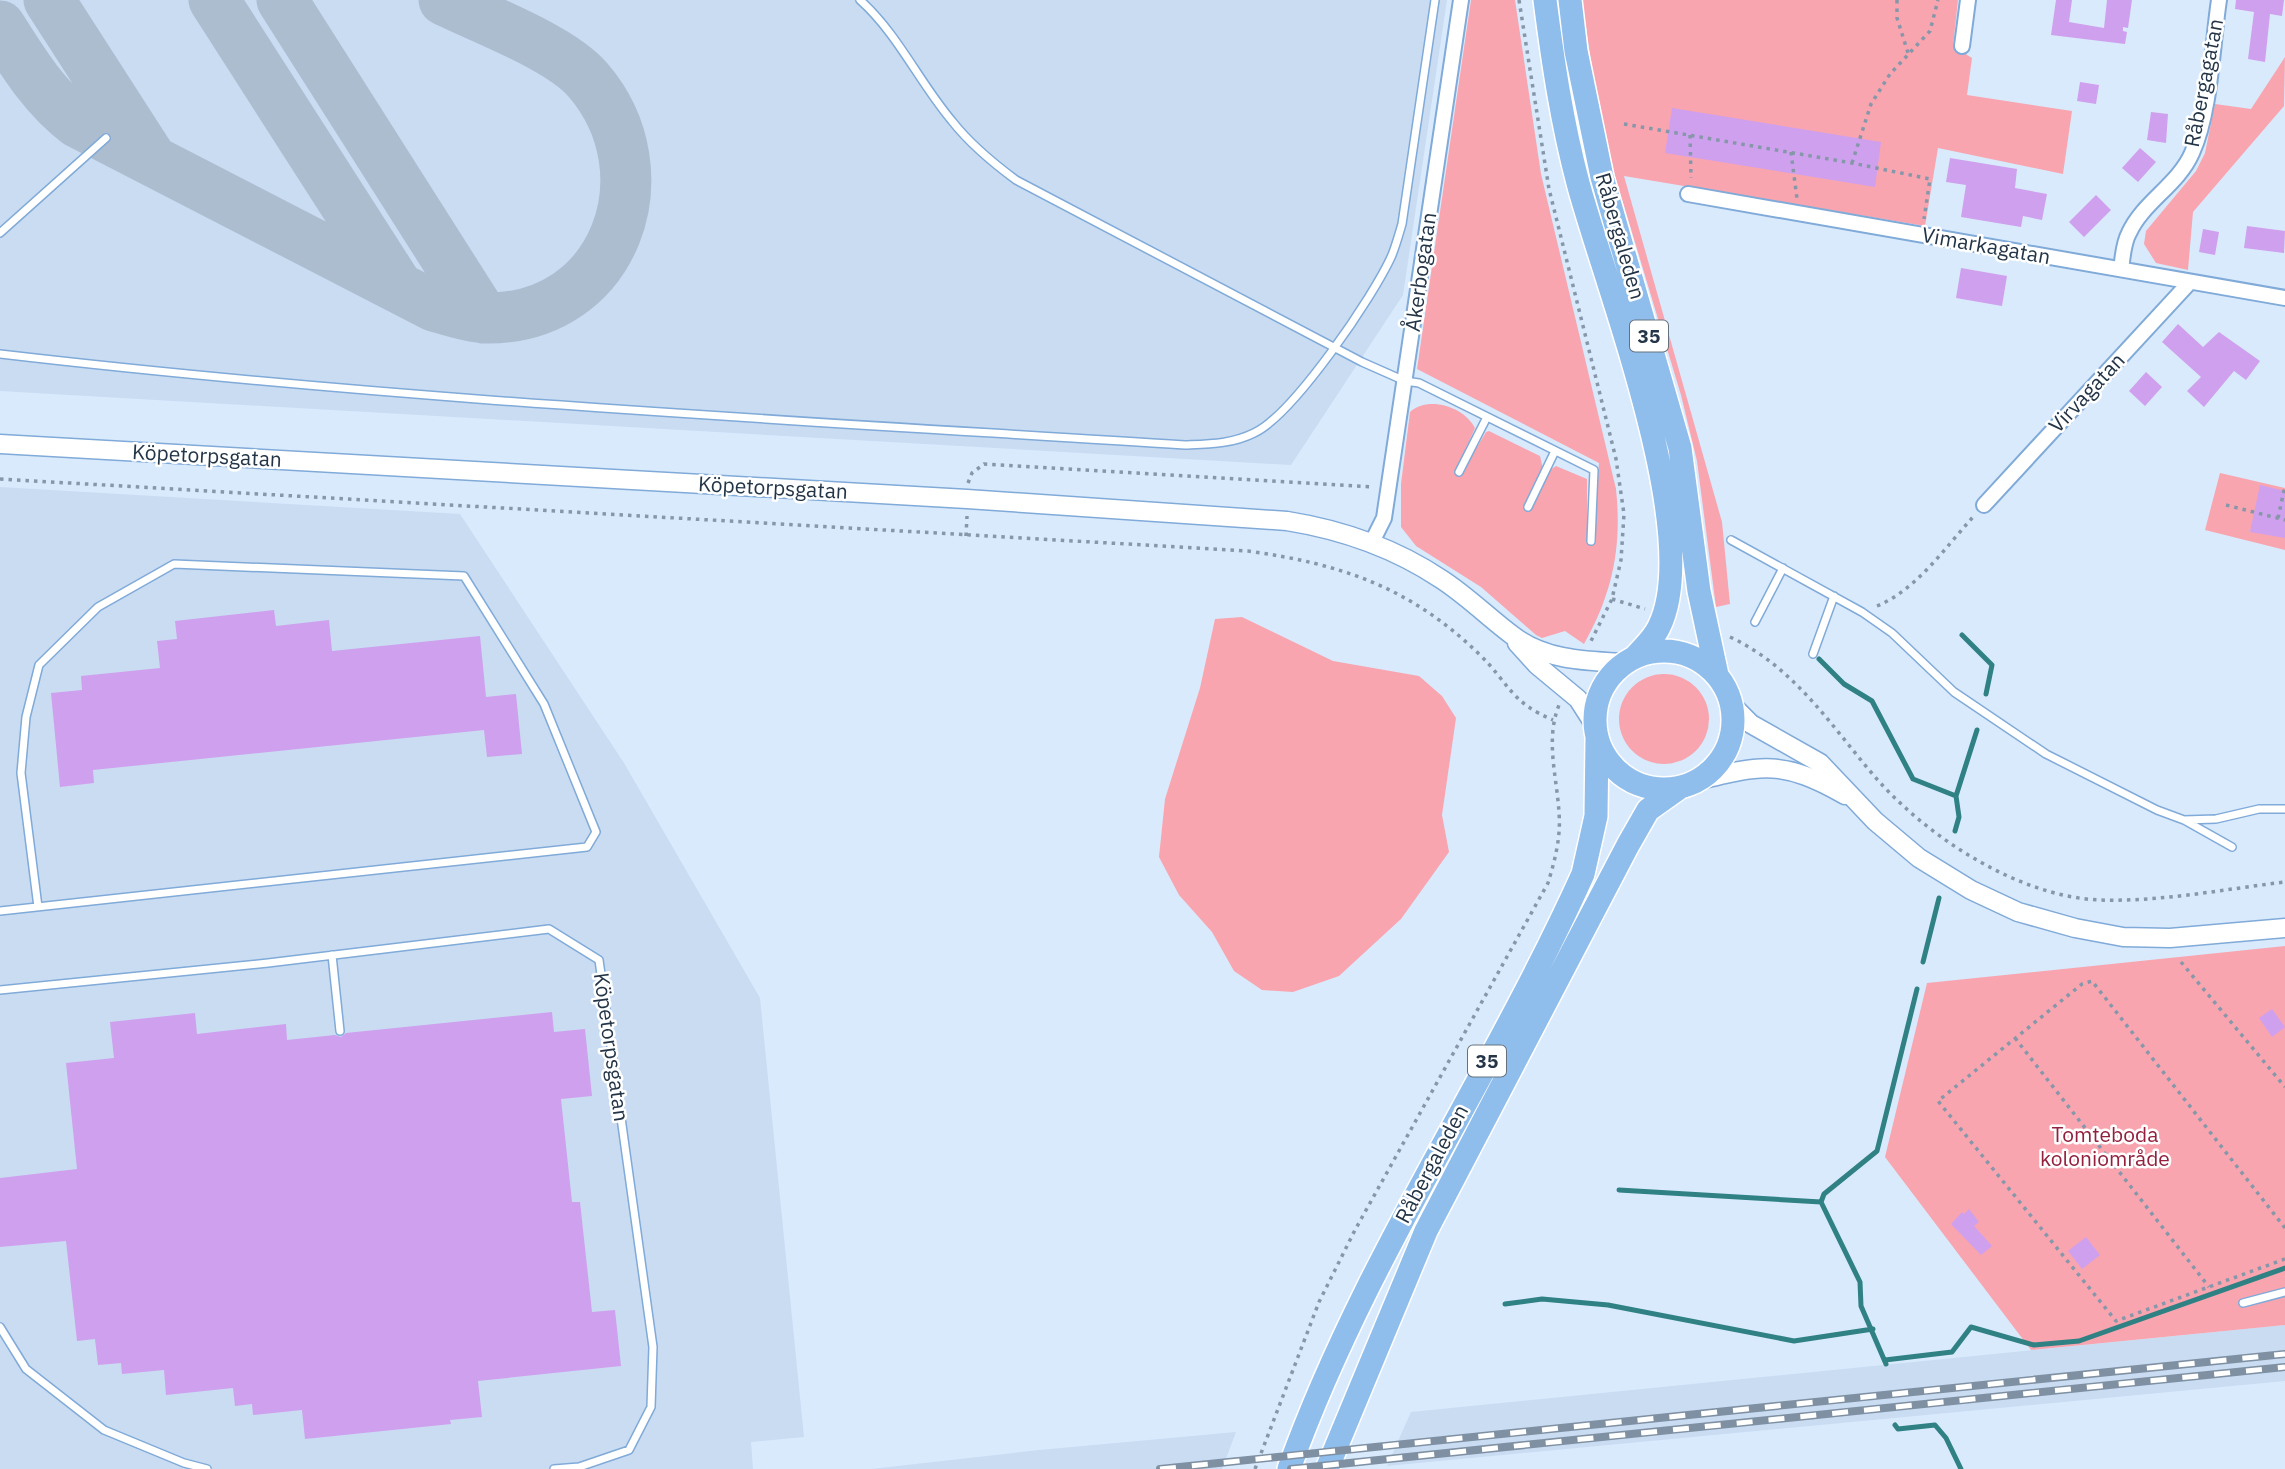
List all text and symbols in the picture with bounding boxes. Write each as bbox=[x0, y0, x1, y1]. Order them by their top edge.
street label: Råbergagatan bbox=[2177, 16, 2229, 149]
street label: Råbergaleden bbox=[1590, 169, 1652, 302]
street label: Åkerbogatan bbox=[1398, 210, 1442, 333]
street label: Vimarkagatan bbox=[1920, 220, 2053, 270]
road number: 35 bbox=[1630, 320, 1668, 352]
street label: Virvagatan bbox=[2042, 346, 2131, 438]
street label: Köpetorpsgatan bbox=[131, 437, 283, 473]
street label: Köpetorpsgatan bbox=[697, 469, 849, 505]
street label: Köpetorpsgatan bbox=[588, 971, 636, 1123]
road number: 35 bbox=[1468, 1046, 1506, 1077]
street label: Råbergaleden bbox=[1388, 1099, 1474, 1228]
park label: Tomteboda koloniområde bbox=[2040, 1120, 2170, 1172]

